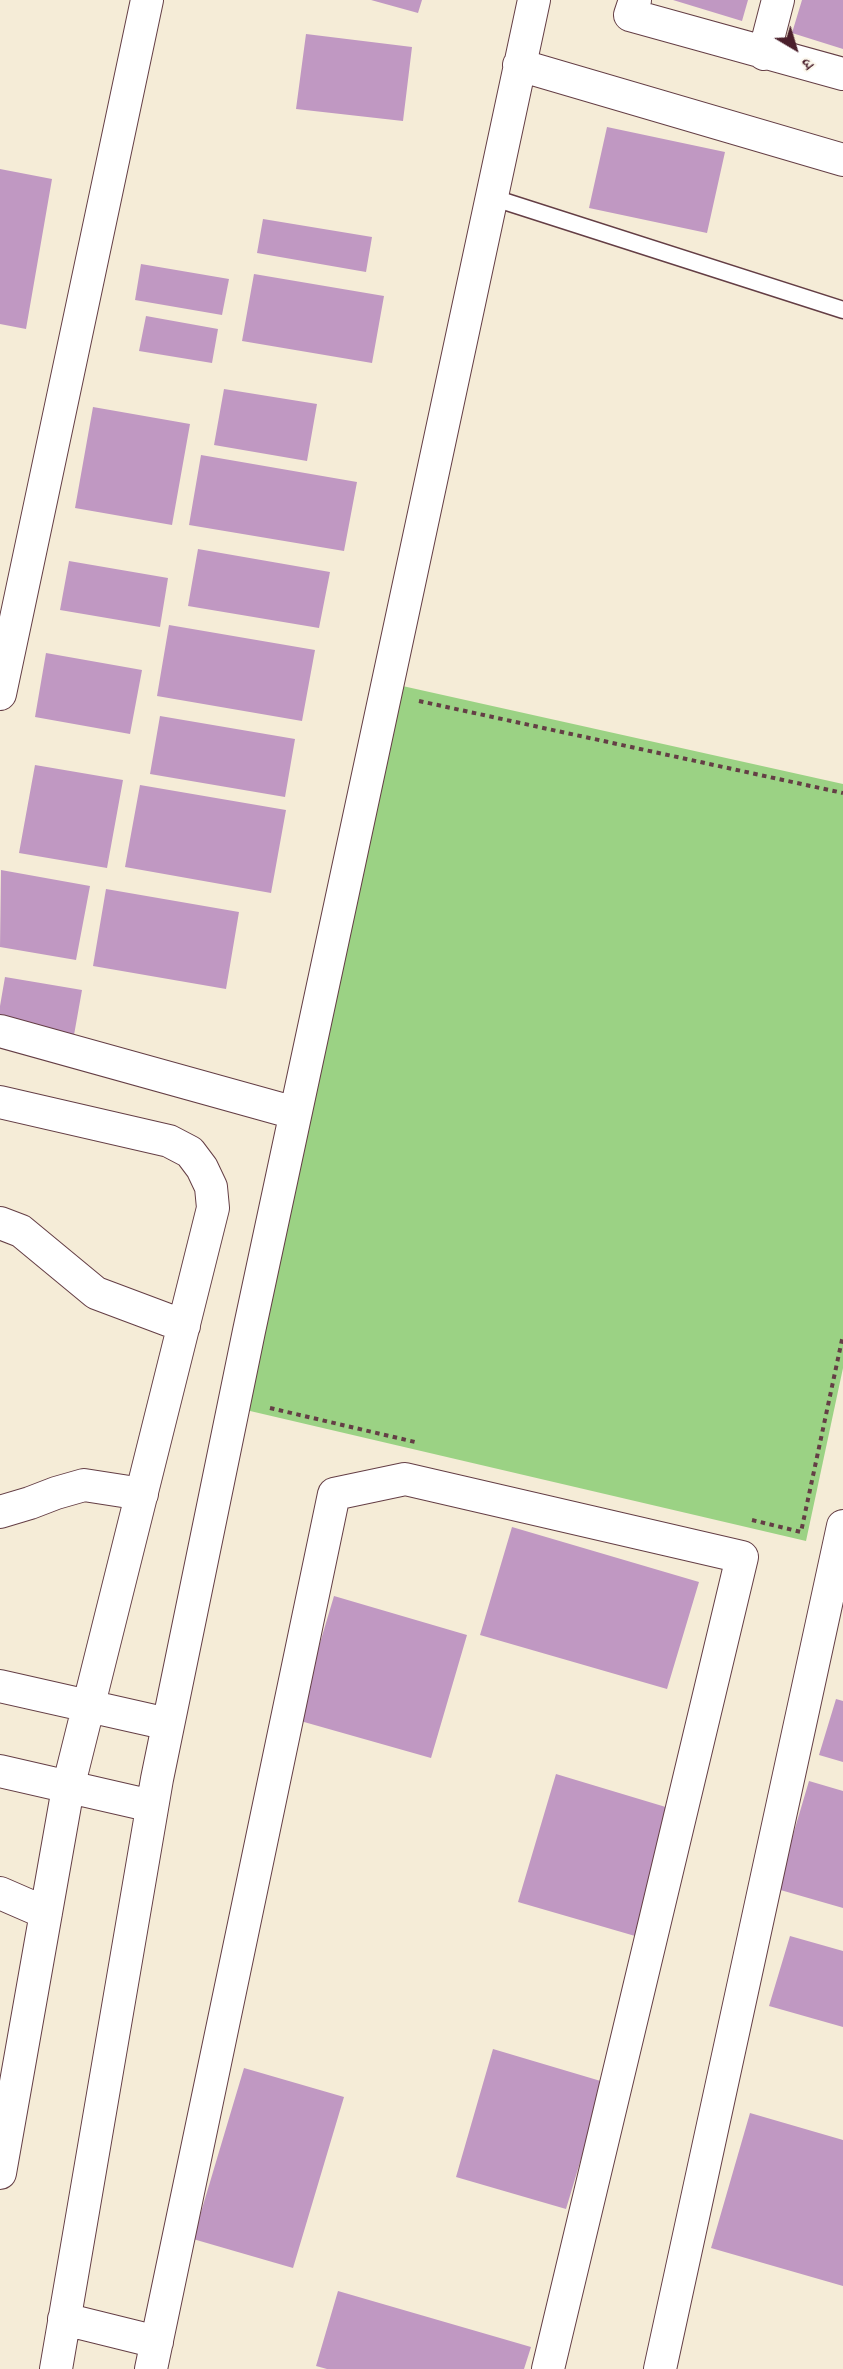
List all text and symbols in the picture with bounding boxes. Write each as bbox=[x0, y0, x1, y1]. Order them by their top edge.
north arrow bbox=[765, 18, 825, 78]
text: उ bbox=[796, 51, 817, 74]

